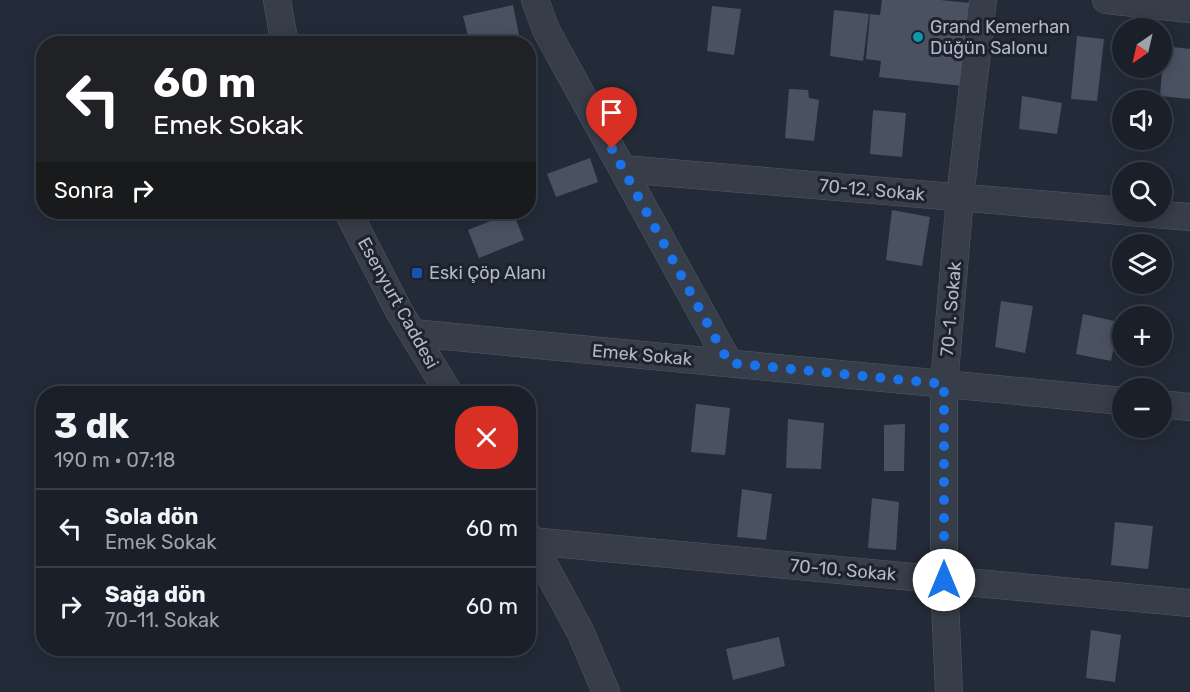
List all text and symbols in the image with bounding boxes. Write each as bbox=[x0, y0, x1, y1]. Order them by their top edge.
place label: Grand Kemerhan Düğün Salonu bbox=[930, 16, 1070, 59]
north arrow bbox=[1112, 18, 1172, 78]
map controls bbox=[1112, 18, 1172, 438]
marker: Grand Kemerhan Düğün Salonu bbox=[911, 30, 925, 44]
text: 60 m bbox=[153, 58, 256, 108]
icon: left bbox=[54, 60, 132, 138]
pin bbox=[586, 87, 637, 149]
button: sound bbox=[1112, 90, 1172, 150]
icon: arrive bbox=[595, 96, 628, 129]
text: Emek Sokak bbox=[153, 109, 304, 141]
button: search bbox=[1112, 162, 1172, 222]
icon: right bbox=[126, 174, 159, 207]
street label: 70-12. Sokak bbox=[818, 174, 926, 206]
text: Sonra bbox=[54, 177, 114, 204]
street label: Esenyurt Caddesi bbox=[353, 233, 443, 373]
button: layers bbox=[1112, 234, 1172, 294]
street label: 70-1. Sokak bbox=[936, 260, 966, 357]
place label: Eski Çöp Alanı bbox=[429, 262, 546, 284]
marker: Eski Çöp Alanı bbox=[410, 266, 424, 280]
button: + bbox=[1112, 306, 1172, 366]
street label: Emek Sokak bbox=[591, 340, 694, 370]
button: − bbox=[1112, 378, 1172, 438]
text: 3 dk bbox=[54, 404, 129, 447]
button: close bbox=[455, 406, 518, 469]
text: 190 m · 07:18 bbox=[54, 448, 176, 472]
text: Sola dön bbox=[105, 503, 198, 530]
icon: left bbox=[54, 512, 87, 545]
text: 60 m bbox=[466, 515, 518, 542]
text: Emek Sokak bbox=[105, 530, 217, 554]
position arrow bbox=[912, 548, 976, 612]
street label: 70-10. Sokak bbox=[789, 554, 898, 586]
text: Sağa dön bbox=[105, 581, 206, 608]
icon: right bbox=[54, 590, 87, 623]
text: 60 m bbox=[466, 593, 518, 620]
text: 70-11. Sokak bbox=[105, 608, 219, 632]

